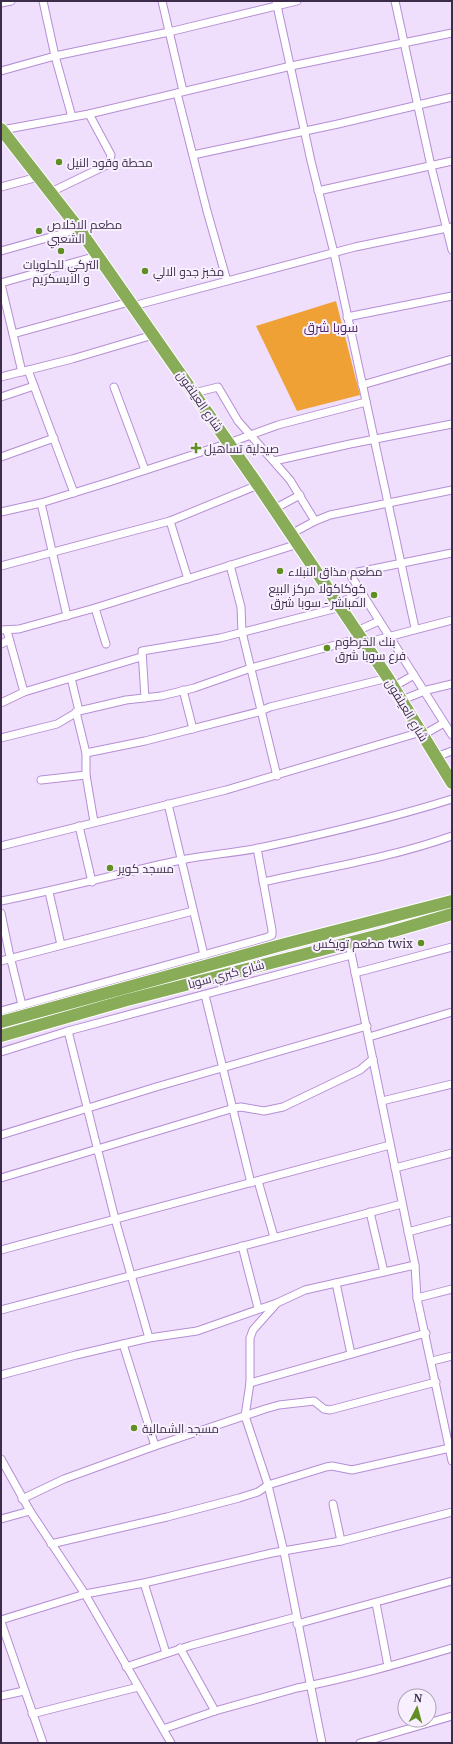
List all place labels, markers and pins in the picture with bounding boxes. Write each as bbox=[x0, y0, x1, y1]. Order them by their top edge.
place label: محطة وقود النيل bbox=[67, 154, 153, 171]
marker: محطة وقود النيل bbox=[54, 157, 64, 167]
place label: مطعم الاخلاص الشعبي bbox=[47, 216, 122, 249]
marker: مطعم الاخلاص الشعبي bbox=[34, 226, 44, 236]
marker: التركي للحلويات و الايسكريم bbox=[56, 246, 66, 256]
place label: التركي للحلويات و الايسكريم bbox=[23, 256, 99, 287]
place label: مخبز جدو الالي bbox=[153, 263, 224, 282]
marker: مخبز جدو الالي bbox=[140, 266, 150, 276]
place label: صيدلية تساهيل bbox=[204, 440, 279, 457]
marker: صيدلية تساهيل bbox=[191, 443, 201, 453]
place label: مطعم مذاق النبلاء bbox=[288, 563, 382, 580]
marker: مطعم مذاق النبلاء bbox=[275, 566, 285, 576]
place label: كوكاكولا مركز البيع المباشر - سوبا شرق bbox=[269, 580, 366, 611]
marker: كوكاكولا مركز البيع المباشر - سوبا شرق bbox=[369, 590, 379, 600]
place label: بنك الخرطوم فرع سوبا شرق bbox=[335, 633, 406, 664]
marker: بنك الخرطوم فرع سوبا شرق bbox=[322, 643, 332, 653]
place label: مسجد كوير bbox=[117, 860, 174, 877]
marker: مسجد كوير bbox=[105, 863, 115, 873]
place label: مطعم تويكس twix bbox=[313, 935, 413, 952]
marker: مطعم تويكس twix bbox=[416, 938, 426, 948]
place label: مسجد الشمالية bbox=[142, 1420, 219, 1437]
marker: مسجد الشمالية bbox=[129, 1423, 139, 1433]

